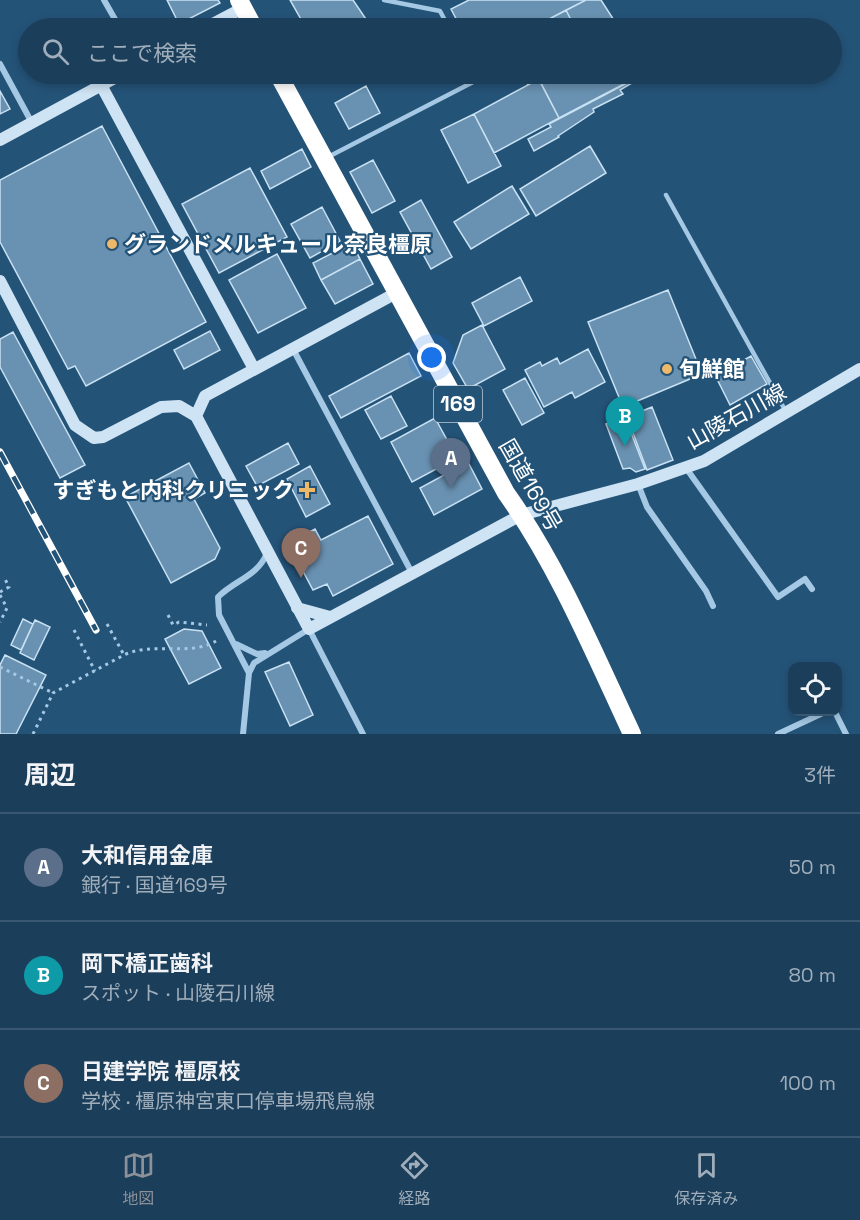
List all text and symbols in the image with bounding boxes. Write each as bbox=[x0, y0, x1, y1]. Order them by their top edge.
search box bbox=[18, 18, 842, 84]
icon: search bbox=[39, 35, 72, 68]
text: ここで検索 bbox=[87, 39, 197, 67]
place label: グランドメルキュール奈良橿原 bbox=[124, 230, 432, 258]
marker: グランドメルキュール奈良橿原 bbox=[105, 237, 119, 251]
your location bbox=[417, 343, 446, 372]
place label: 旬鮮館 bbox=[679, 355, 745, 383]
marker: 旬鮮館 bbox=[660, 362, 674, 376]
street label: 山陵石川線 bbox=[681, 377, 791, 455]
road number: 169 bbox=[434, 386, 482, 422]
pin: B bbox=[606, 396, 644, 446]
street label: 国道169号 bbox=[493, 434, 569, 536]
pin: A bbox=[432, 438, 470, 488]
place label: すぎもと内科クリニック bbox=[52, 476, 294, 504]
marker: すぎもと内科クリニック bbox=[298, 481, 316, 499]
pin: C bbox=[282, 528, 320, 578]
map controls bbox=[788, 662, 842, 716]
button: locate bbox=[788, 662, 842, 716]
text: 周辺 bbox=[24, 758, 76, 792]
text: 3件 bbox=[804, 762, 836, 788]
text: 大和信用金庫 bbox=[81, 841, 213, 869]
text: A bbox=[37, 854, 50, 880]
text: 50 m bbox=[789, 854, 836, 880]
text: 銀行 · 国道169号 bbox=[81, 872, 228, 898]
text: 岡下橋正歯科 bbox=[81, 949, 213, 977]
text: B bbox=[37, 962, 50, 988]
text: 80 m bbox=[788, 962, 836, 988]
text: スポット · 山陵石川線 bbox=[81, 980, 275, 1006]
text: 日建学院 橿原校 bbox=[81, 1057, 241, 1085]
text: C bbox=[37, 1070, 50, 1096]
text: 100 m bbox=[780, 1070, 836, 1096]
text: 学校 · 橿原神宮東口停車場飛鳥線 bbox=[81, 1088, 375, 1114]
tab: 地図 bbox=[122, 1149, 155, 1209]
tab: 経路 bbox=[398, 1149, 431, 1209]
tab: 保存済み bbox=[674, 1149, 738, 1209]

